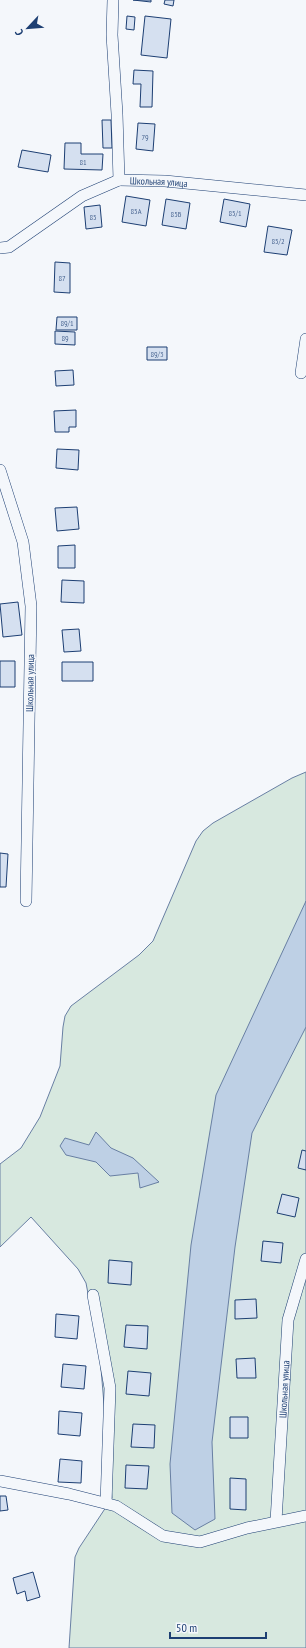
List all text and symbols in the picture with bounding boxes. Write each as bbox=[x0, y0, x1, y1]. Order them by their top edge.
north arrow bbox=[8, 8, 48, 48]
text: С bbox=[12, 27, 26, 38]
house number: 79 bbox=[141, 132, 149, 142]
house number: 81 bbox=[79, 157, 87, 167]
street label: Школьная улица bbox=[130, 174, 188, 190]
house number: 85А bbox=[131, 206, 142, 216]
house number: 85/1 bbox=[228, 208, 242, 218]
house number: 85Б bbox=[171, 209, 182, 219]
house number: 85 bbox=[89, 212, 97, 222]
house number: 85/2 bbox=[271, 236, 285, 246]
house number: 87 bbox=[58, 273, 66, 283]
house number: 89/1 bbox=[60, 318, 74, 328]
house number: 89 bbox=[61, 333, 69, 343]
house number: 89/3 bbox=[150, 349, 164, 359]
street label: Школьная улица bbox=[23, 654, 37, 712]
street label: Школьная улица bbox=[276, 1360, 292, 1418]
scale bar bbox=[170, 1614, 266, 1640]
text: 50 m bbox=[176, 1620, 197, 1635]

